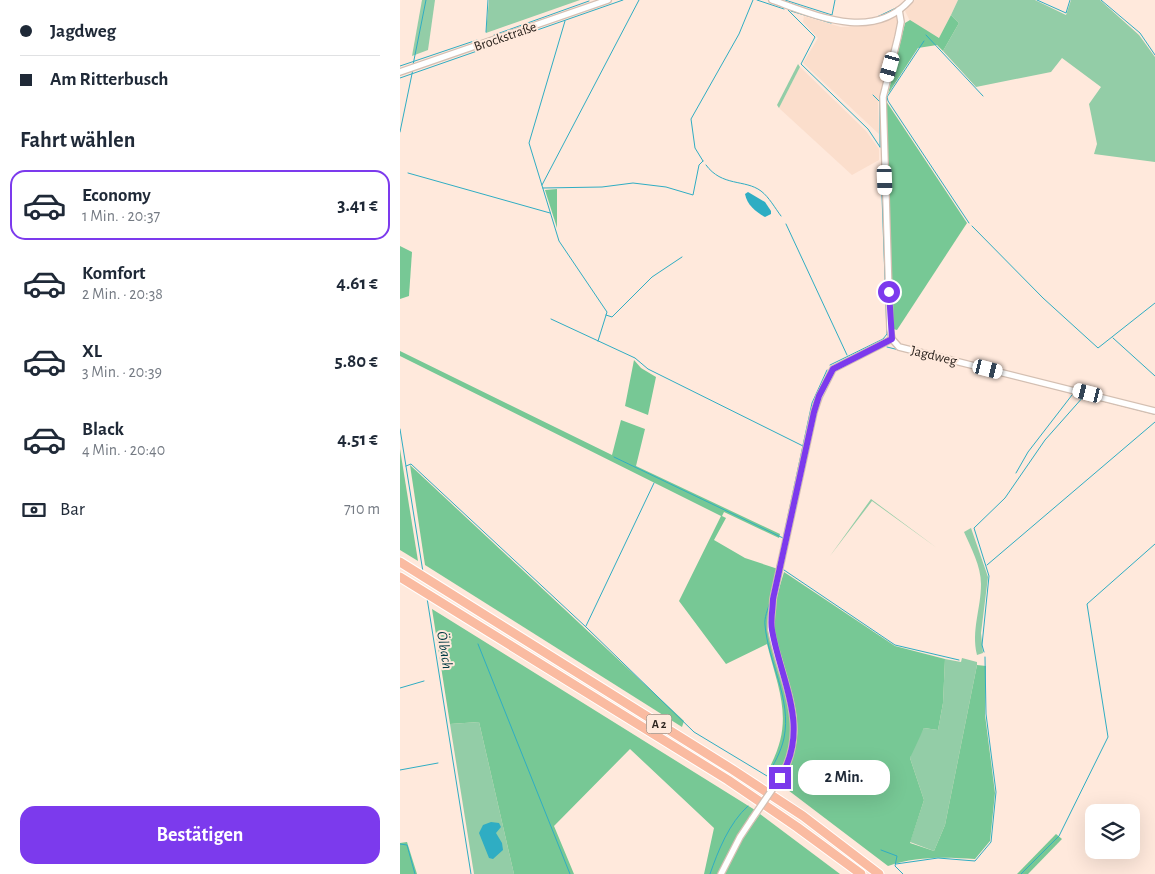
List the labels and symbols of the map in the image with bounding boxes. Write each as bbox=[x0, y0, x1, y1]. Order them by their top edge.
street label: Brockstraße bbox=[472, 20, 538, 54]
car bbox=[878, 51, 901, 83]
car bbox=[876, 165, 893, 195]
route start bbox=[878, 281, 900, 303]
street label: Jagdweg bbox=[909, 343, 958, 368]
car bbox=[971, 358, 1004, 380]
car bbox=[1071, 382, 1104, 404]
water label: Ölbach bbox=[434, 630, 456, 670]
road number: A 2 bbox=[646, 714, 672, 734]
callout: 2 Min. bbox=[798, 760, 890, 796]
route end bbox=[769, 767, 791, 789]

